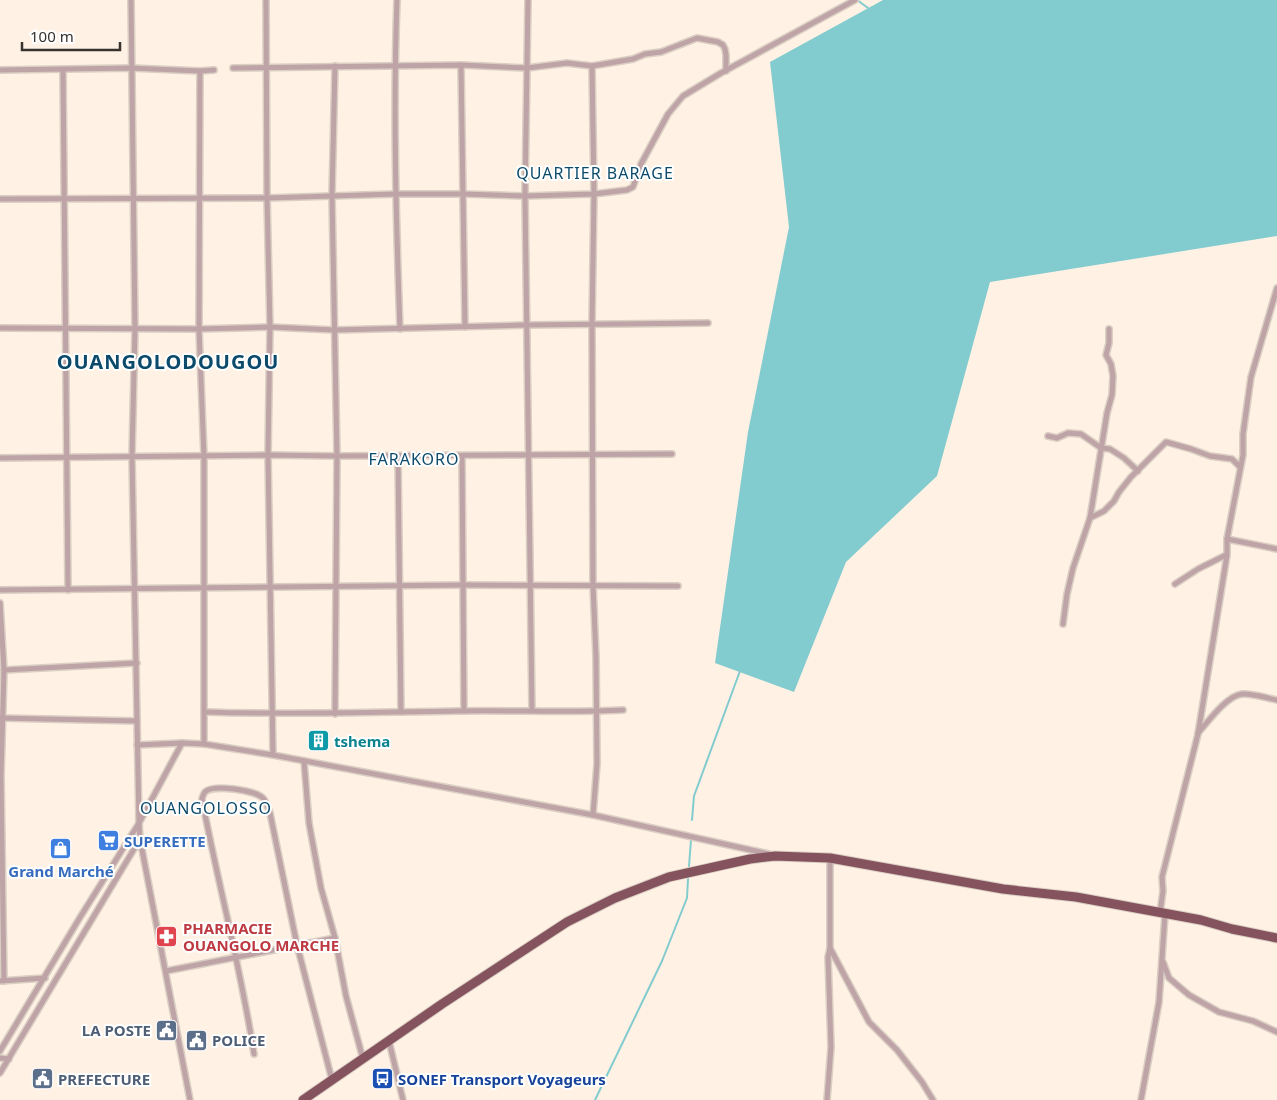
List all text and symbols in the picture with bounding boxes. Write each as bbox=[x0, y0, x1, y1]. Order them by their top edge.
scale bar bbox=[22, 20, 120, 52]
text: 100 m bbox=[30, 26, 74, 46]
district label: QUARTIER BARAGE bbox=[516, 162, 674, 184]
district label: OUANGOLODOUGOU bbox=[57, 348, 279, 375]
district label: FARAKORO bbox=[369, 448, 459, 470]
building icon: tshema bbox=[306, 729, 330, 753]
place label: tshema bbox=[334, 731, 390, 751]
district label: OUANGOLOSSO bbox=[140, 797, 272, 819]
supermarket icon: SUPERETTE bbox=[96, 829, 120, 853]
place label: SUPERETTE bbox=[124, 831, 206, 851]
shop icon: Grand Marché bbox=[49, 836, 73, 860]
place label: Grand Marché bbox=[8, 861, 114, 881]
place label: PHARMACIE OUANGOLO MARCHE bbox=[183, 918, 339, 955]
pharmacy icon: PHARMACIE OUANGOLO MARCHE bbox=[155, 925, 179, 949]
public building icon: LA POSTE bbox=[155, 1018, 179, 1042]
place label: LA POSTE bbox=[82, 1020, 151, 1040]
public building icon: POLICE bbox=[184, 1028, 208, 1052]
place label: POLICE bbox=[212, 1030, 265, 1050]
public building icon: PREFECTURE bbox=[30, 1067, 54, 1091]
bus stop icon: SONEF Transport Voyageurs bbox=[370, 1067, 394, 1091]
place label: PREFECTURE bbox=[58, 1069, 150, 1089]
place label: SONEF Transport Voyageurs bbox=[398, 1069, 606, 1089]

